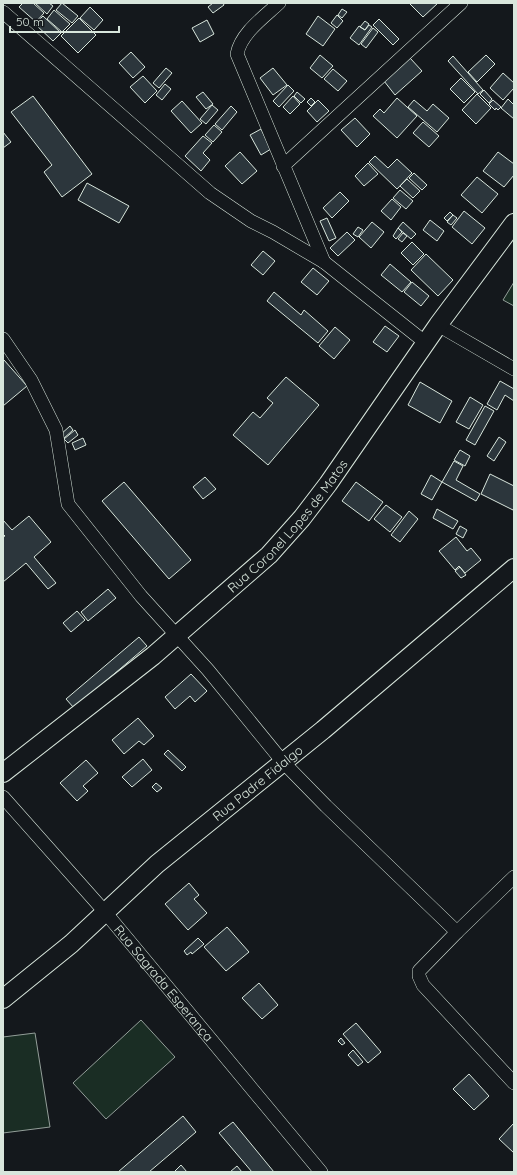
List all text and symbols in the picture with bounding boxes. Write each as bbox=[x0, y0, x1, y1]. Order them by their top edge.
scale bar bbox=[10, 8, 119, 34]
text: 50 m bbox=[16, 14, 44, 29]
street label: Rua Coronel Lopes de Matos bbox=[224, 456, 351, 596]
street label: Rua Padre Fidalgo bbox=[209, 742, 306, 824]
street label: Rua Sagrada Esperança bbox=[111, 922, 217, 1044]

